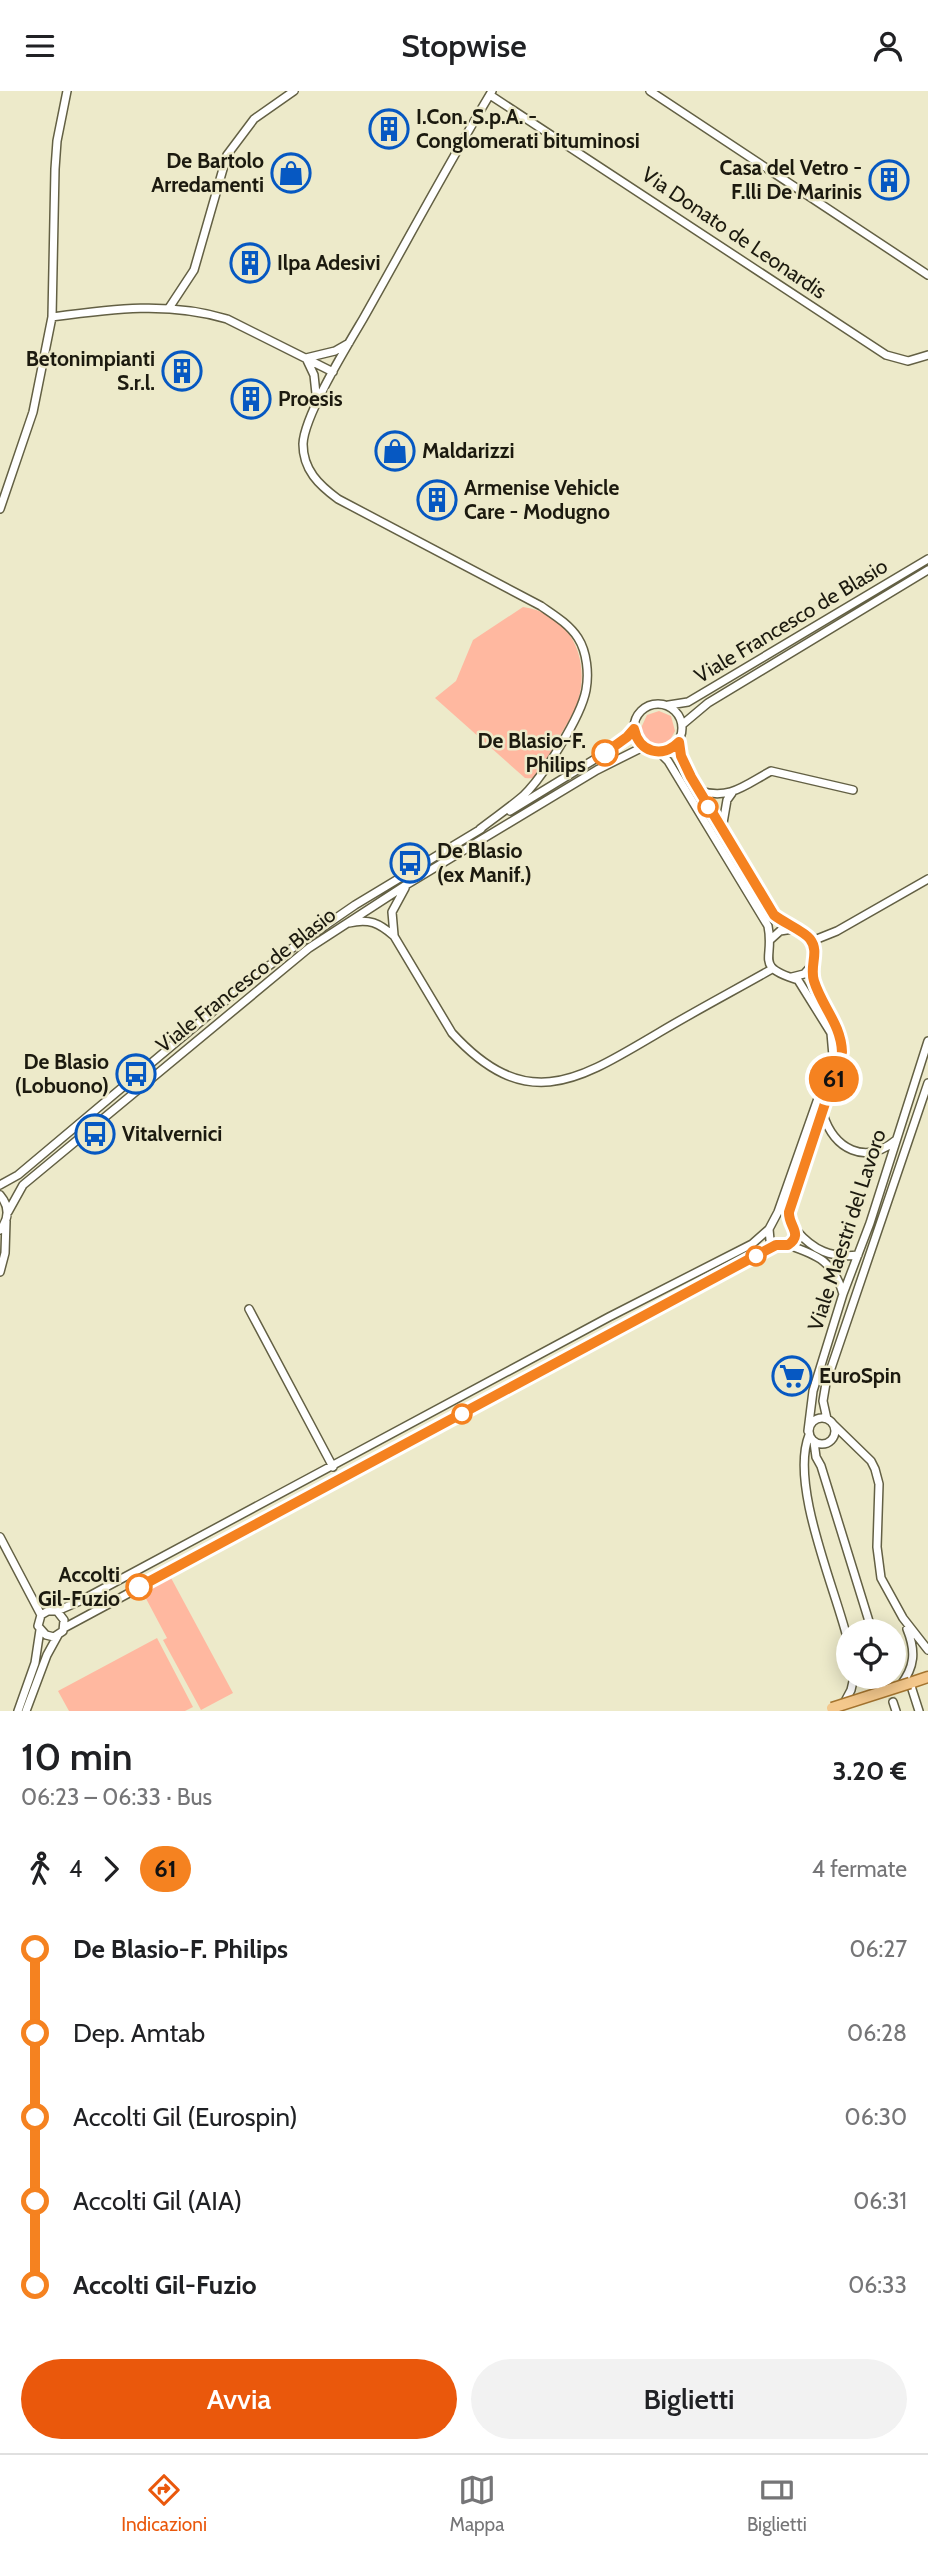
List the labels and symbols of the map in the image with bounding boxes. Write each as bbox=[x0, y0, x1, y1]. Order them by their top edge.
place label: I.Con. S.p.A. - Conglomerati bituminosi bbox=[416, 104, 640, 153]
building icon: I.Con. S.p.A. - Conglomerati bituminosi bbox=[368, 108, 410, 150]
place label: De Bartolo Arredamenti bbox=[151, 148, 264, 197]
shop icon: De Bartolo Arredamenti bbox=[270, 152, 312, 194]
place label: Casa del Vetro - F.lli De Marinis bbox=[719, 155, 862, 204]
building icon: Casa del Vetro - F.lli De Marinis bbox=[868, 159, 910, 201]
street label: Via Donato de Leonardis bbox=[637, 161, 832, 304]
building icon: Ilpa Adesivi bbox=[229, 242, 271, 284]
place label: Ilpa Adesivi bbox=[277, 250, 381, 275]
place label: Betonimpianti S.r.l. bbox=[26, 346, 155, 395]
building icon: Betonimpianti S.r.l. bbox=[161, 350, 203, 392]
building icon: Proesis bbox=[230, 378, 272, 420]
place label: Proesis bbox=[278, 386, 343, 411]
shop icon: Maldarizzi bbox=[374, 430, 416, 472]
place label: Maldarizzi bbox=[422, 438, 515, 463]
place label: Armenise Vehicle Care - Modugno bbox=[464, 475, 620, 524]
building icon: Armenise Vehicle Care - Modugno bbox=[416, 479, 458, 521]
street label: Viale Francesco de Blasio bbox=[690, 553, 892, 688]
place label: De Blasio-F. Philips bbox=[477, 728, 586, 777]
marker: De Blasio-F. Philips bbox=[592, 740, 618, 766]
unlabelled marker bbox=[698, 797, 718, 817]
place label: De Blasio (ex Manif.) bbox=[437, 838, 532, 887]
bus stop icon: De Blasio (ex Manif.) bbox=[389, 842, 431, 884]
street label: Viale Francesco de Blasio bbox=[151, 902, 340, 1057]
place label: De Blasio (Lobuono) bbox=[15, 1049, 109, 1098]
bus stop icon: De Blasio (Lobuono) bbox=[115, 1053, 157, 1095]
line badge: 61 bbox=[802, 1056, 866, 1102]
bus stop icon: Vitalvernici bbox=[74, 1113, 116, 1155]
place label: Vitalvernici bbox=[122, 1121, 222, 1146]
street label: Viale Maestri del Lavoro bbox=[802, 1126, 891, 1334]
unlabelled marker bbox=[746, 1246, 766, 1266]
supermarket icon: EuroSpin bbox=[771, 1355, 813, 1397]
place label: EuroSpin bbox=[819, 1363, 901, 1388]
unlabelled marker bbox=[452, 1404, 472, 1424]
place label: Accolti Gil-Fuzio bbox=[38, 1562, 120, 1611]
marker: Accolti Gil-Fuzio bbox=[126, 1574, 152, 1600]

